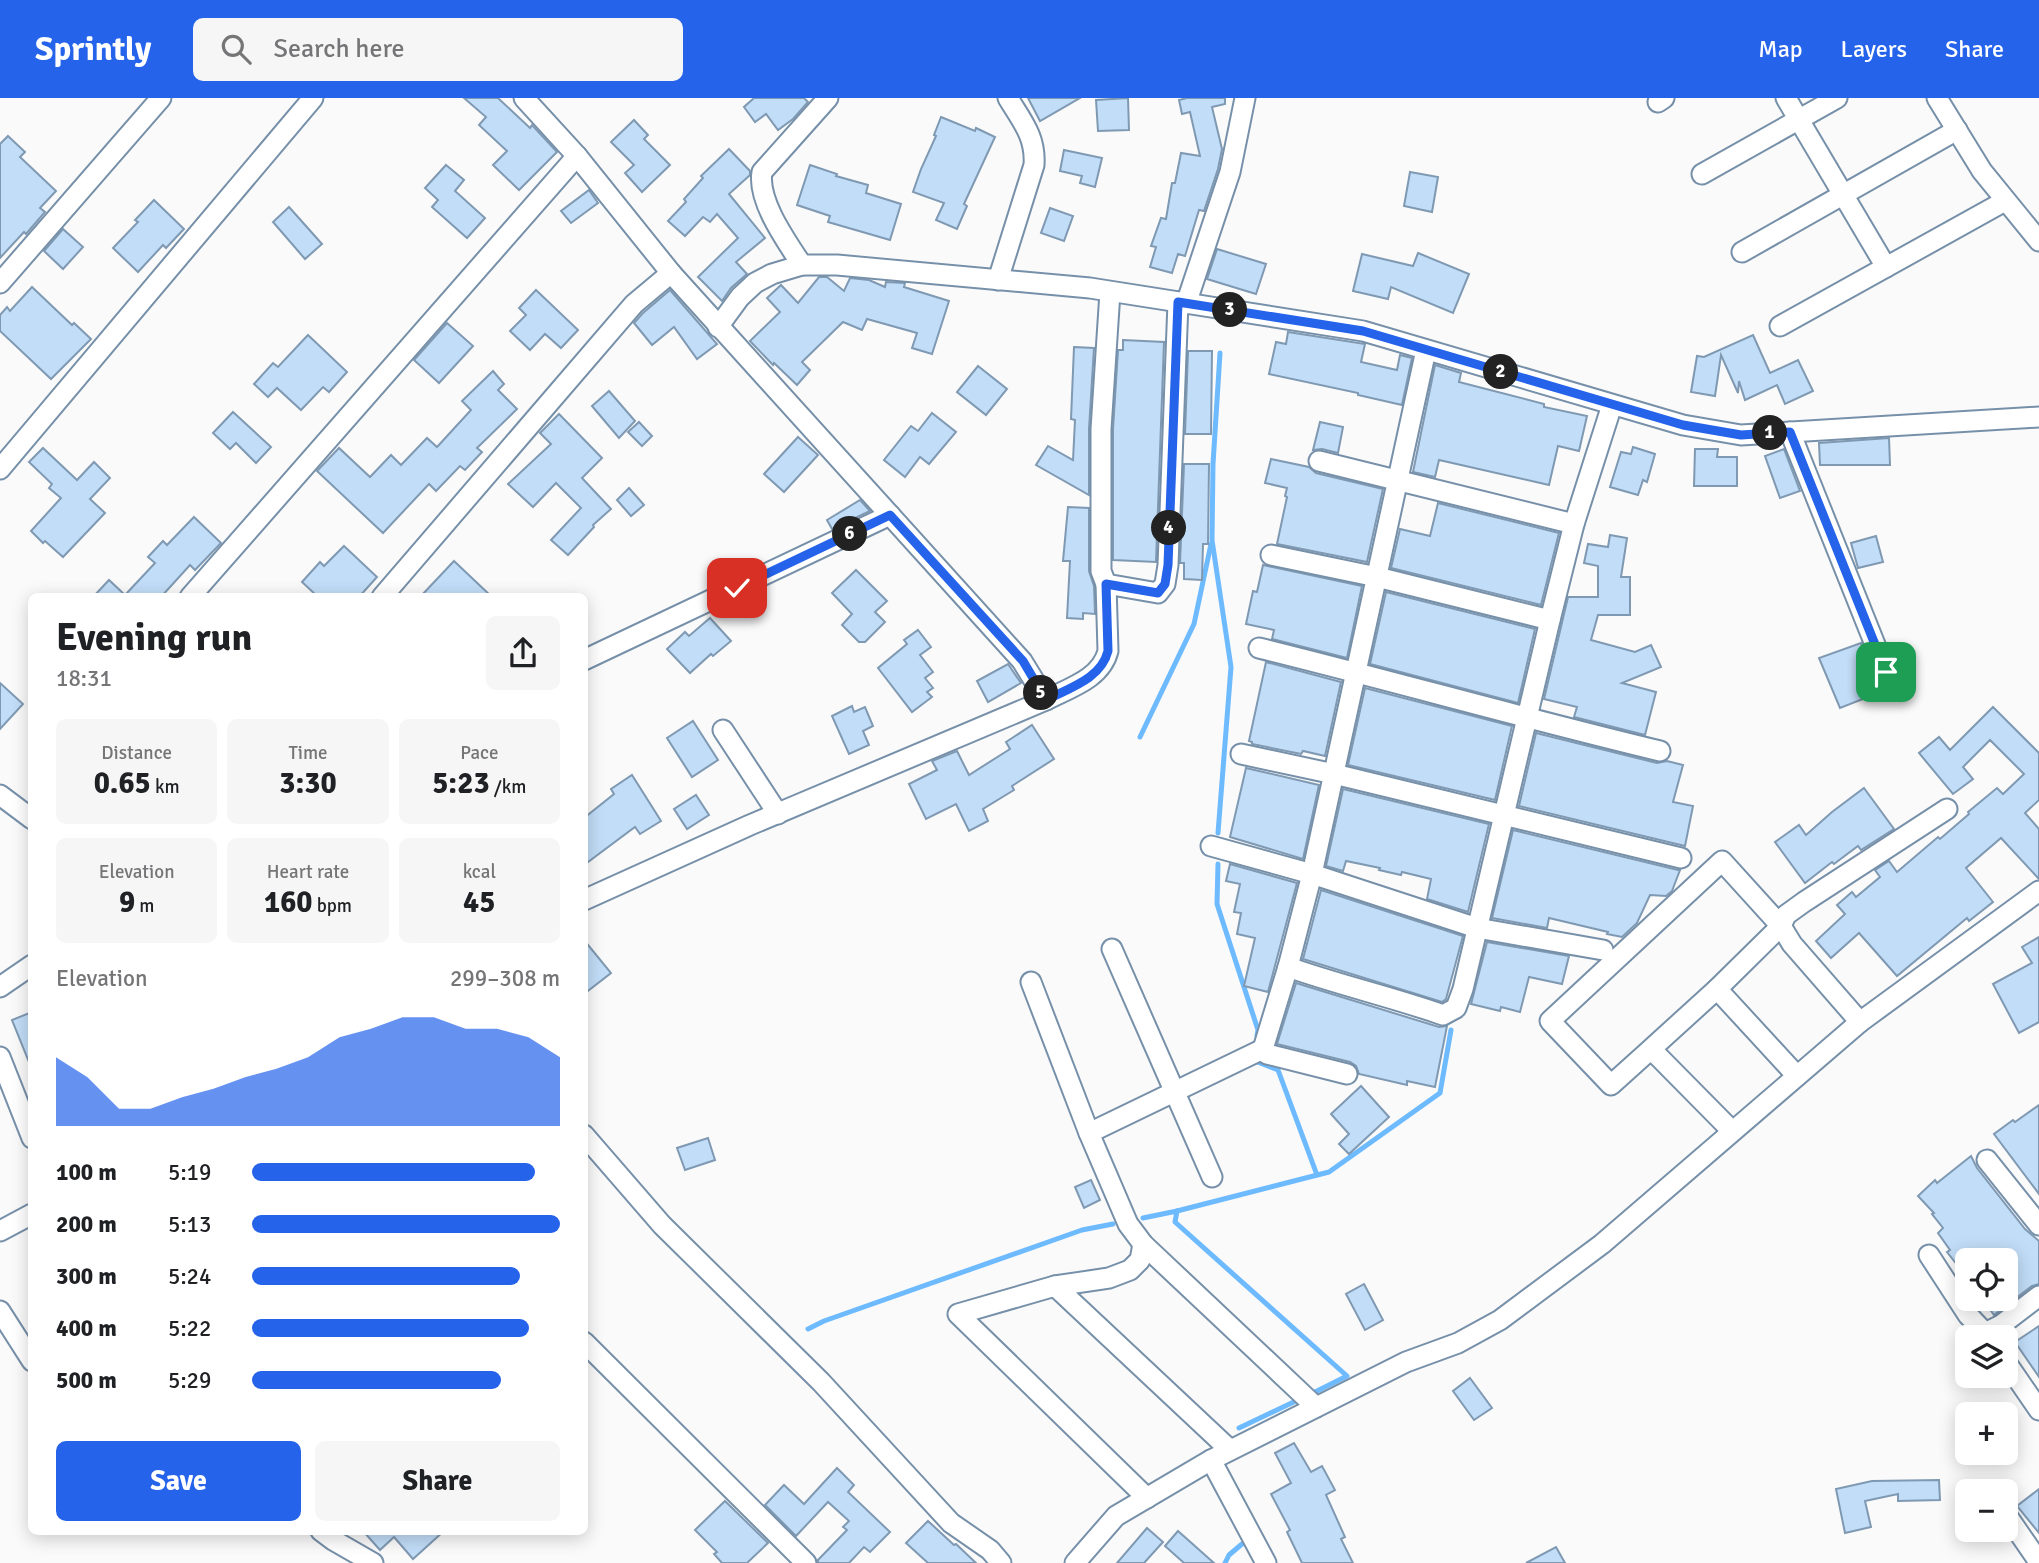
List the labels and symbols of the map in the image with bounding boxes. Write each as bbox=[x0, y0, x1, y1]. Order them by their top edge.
pin: 3 bbox=[1212, 292, 1248, 328]
pin: 2 bbox=[1484, 354, 1518, 390]
pin: 1 bbox=[1752, 416, 1788, 450]
pin: 4 bbox=[1152, 510, 1186, 546]
pin: 6 bbox=[832, 516, 868, 551]
pin bbox=[707, 558, 767, 618]
pin bbox=[1856, 642, 1916, 702]
pin: 5 bbox=[1024, 676, 1058, 710]

